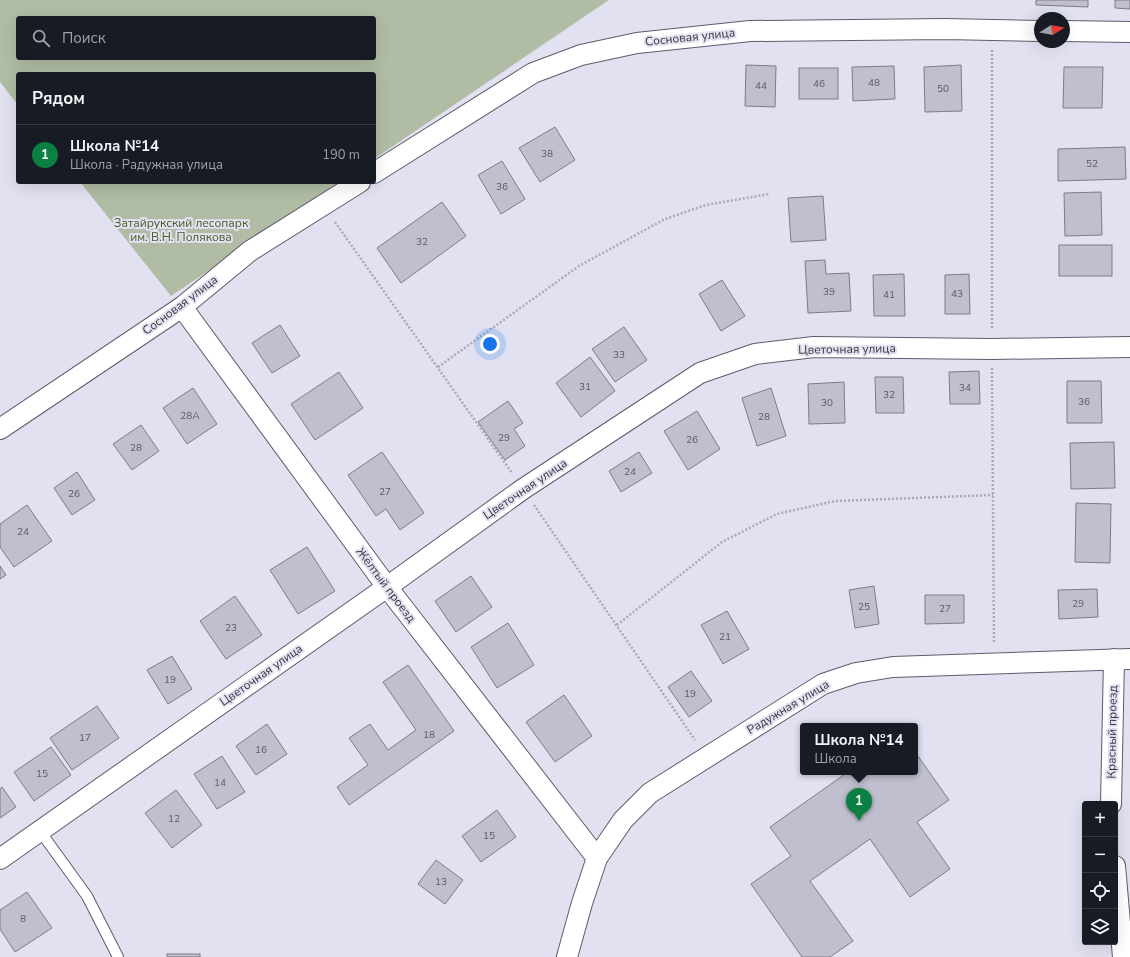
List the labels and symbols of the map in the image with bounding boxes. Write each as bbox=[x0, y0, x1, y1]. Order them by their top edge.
north arrow bbox=[1034, 12, 1070, 48]
street label: Сосновая улица bbox=[644, 24, 736, 50]
house number: 48 bbox=[868, 76, 880, 90]
house number: 46 bbox=[813, 77, 825, 91]
house number: 44 bbox=[755, 79, 767, 93]
house number: 50 bbox=[937, 82, 949, 96]
house number: 38 bbox=[541, 147, 553, 161]
house number: 52 bbox=[1086, 157, 1098, 171]
house number: 36 bbox=[496, 180, 508, 194]
park label: Затайрукский лесопарк им. В.Н. Полякова bbox=[114, 215, 249, 245]
house number: 32 bbox=[416, 235, 428, 249]
street label: Сосновая улица bbox=[139, 271, 221, 339]
house number: 39 bbox=[823, 285, 835, 299]
house number: 43 bbox=[951, 287, 963, 301]
house number: 41 bbox=[883, 288, 895, 302]
your location bbox=[480, 334, 500, 354]
street label: Цветочная улица bbox=[798, 340, 896, 358]
house number: 33 bbox=[613, 348, 625, 362]
house number: 31 bbox=[579, 380, 591, 394]
house number: 34 bbox=[959, 381, 971, 395]
house number: 32 bbox=[883, 388, 895, 402]
house number: 36 bbox=[1078, 395, 1090, 409]
house number: 30 bbox=[821, 396, 833, 410]
house number: 28А bbox=[180, 409, 200, 423]
house number: 28 bbox=[758, 410, 770, 424]
house number: 29 bbox=[498, 431, 510, 445]
house number: 26 bbox=[686, 433, 698, 447]
house number: 28 bbox=[130, 441, 142, 455]
street label: Цветочная улица bbox=[480, 455, 570, 523]
house number: 24 bbox=[624, 465, 636, 479]
house number: 27 bbox=[379, 485, 391, 499]
house number: 26 bbox=[68, 487, 80, 501]
house number: 24 bbox=[17, 525, 29, 539]
street label: Жёлтый проезд bbox=[353, 544, 419, 626]
house number: 29 bbox=[1072, 597, 1084, 611]
house number: 25 bbox=[858, 600, 870, 614]
house number: 27 bbox=[939, 602, 951, 616]
house number: 23 bbox=[225, 621, 237, 635]
house number: 21 bbox=[719, 630, 731, 644]
street label: Цветочная улица bbox=[216, 640, 306, 710]
house number: 19 bbox=[164, 673, 176, 687]
street label: Радужная улица bbox=[744, 676, 832, 738]
street label: Красный проезд bbox=[1103, 685, 1121, 779]
house number: 19 bbox=[684, 687, 696, 701]
house number: 18 bbox=[423, 728, 435, 742]
house number: 17 bbox=[79, 731, 91, 745]
house number: 16 bbox=[255, 743, 267, 757]
house number: 15 bbox=[36, 767, 48, 781]
house number: 14 bbox=[214, 776, 226, 790]
pin: 1 bbox=[846, 788, 872, 821]
house number: 12 bbox=[168, 812, 180, 826]
house number: 15 bbox=[483, 829, 495, 843]
house number: 13 bbox=[435, 875, 447, 889]
house number: 8 bbox=[20, 912, 26, 926]

